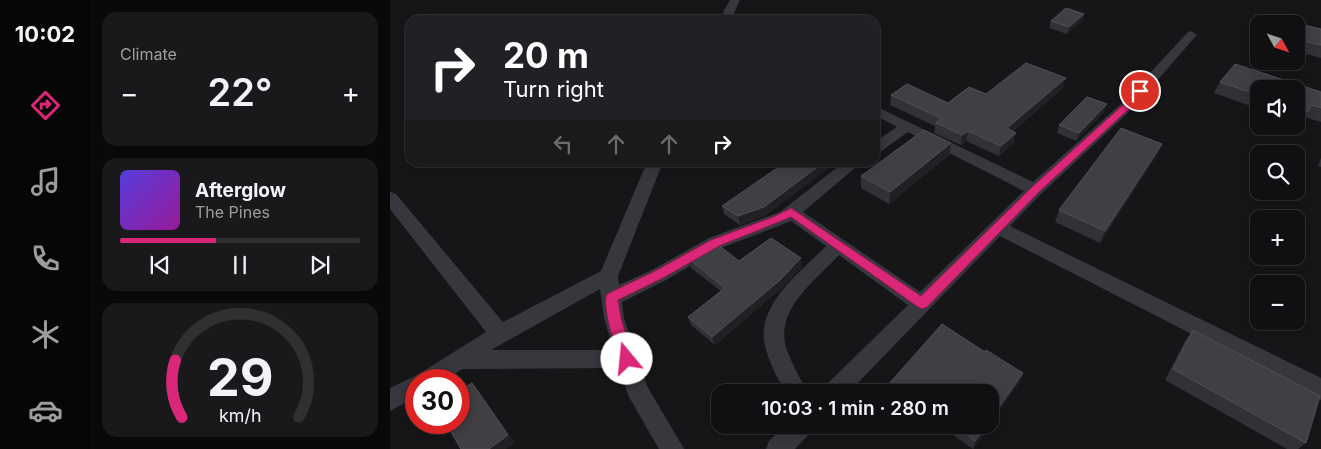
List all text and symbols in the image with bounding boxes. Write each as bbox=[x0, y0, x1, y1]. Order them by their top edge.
north arrow bbox=[1250, 15, 1305, 70]
map controls bbox=[1250, 15, 1305, 330]
text: 10:02 bbox=[15, 21, 75, 47]
text: 20 m bbox=[503, 34, 589, 76]
icon: right bbox=[420, 35, 485, 100]
text: Climate bbox=[120, 44, 177, 64]
text: 22° bbox=[208, 69, 272, 115]
pin bbox=[1119, 70, 1161, 112]
text: − bbox=[120, 76, 139, 110]
text: + bbox=[341, 76, 360, 110]
text: Turn right bbox=[503, 76, 604, 102]
icon: arrive bbox=[1126, 77, 1154, 105]
button: sound bbox=[1250, 80, 1305, 135]
icon: directions bbox=[28, 88, 63, 123]
icon: left bbox=[549, 130, 577, 158]
icon: ahead bbox=[602, 130, 630, 158]
icon: ahead bbox=[655, 130, 683, 158]
icon: right bbox=[708, 130, 736, 158]
button: search bbox=[1250, 145, 1305, 200]
icon: music bbox=[28, 164, 63, 199]
text: Afterglow bbox=[195, 179, 286, 202]
text: The Pines bbox=[195, 202, 270, 222]
button: + bbox=[1250, 210, 1305, 265]
icon: phone bbox=[28, 241, 63, 276]
icon: previous bbox=[146, 251, 174, 279]
icon: pause bbox=[226, 251, 254, 279]
icon: next bbox=[306, 251, 334, 279]
button: − bbox=[1250, 275, 1305, 330]
icon: climate bbox=[28, 317, 63, 352]
position arrow bbox=[600, 332, 652, 384]
text: 29 bbox=[207, 346, 273, 409]
speed limit sign: 30 bbox=[405, 369, 470, 434]
icon: car bbox=[28, 393, 63, 428]
text: 10:03 · 1 min · 280 m bbox=[761, 397, 949, 420]
text: km/h bbox=[219, 405, 261, 426]

